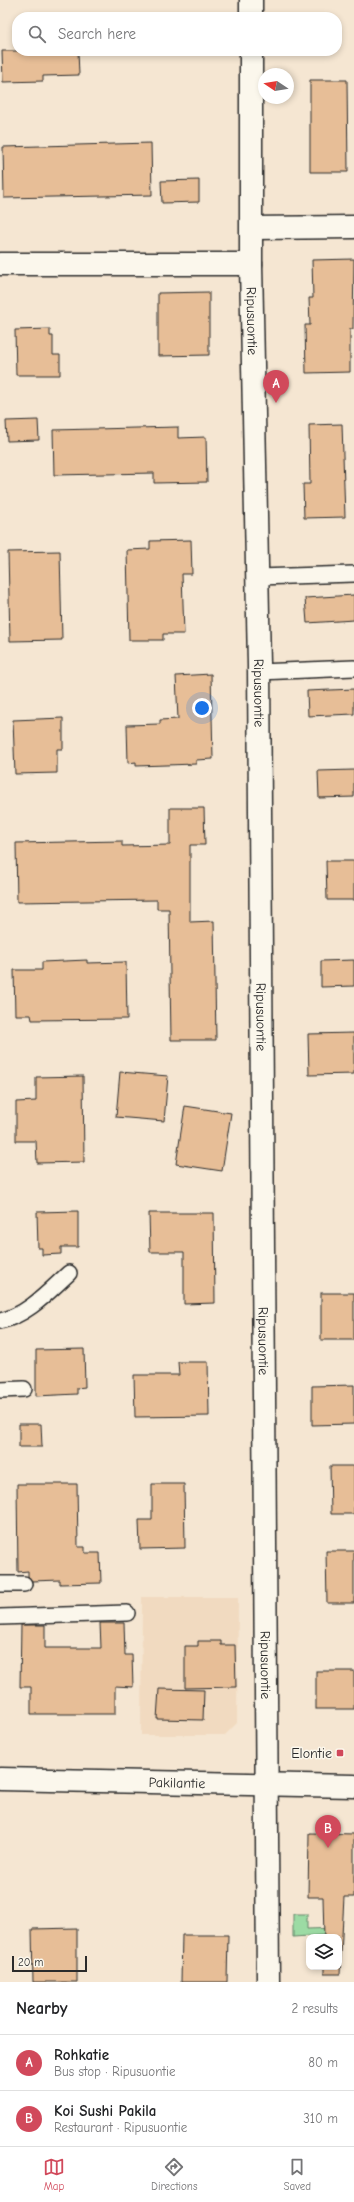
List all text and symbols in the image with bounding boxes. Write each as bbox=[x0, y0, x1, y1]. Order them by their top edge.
search box bbox=[12, 12, 342, 56]
icon: search bbox=[26, 23, 48, 45]
text: Search here bbox=[58, 25, 136, 43]
north arrow bbox=[258, 68, 294, 104]
street label: Ripusuontie bbox=[243, 287, 261, 355]
pin: A bbox=[263, 370, 289, 403]
street label: Ripusuontie bbox=[250, 659, 268, 727]
your location bbox=[192, 698, 212, 718]
street label: Ripusuontie bbox=[253, 983, 270, 1051]
street label: Ripusuontie bbox=[255, 1307, 272, 1375]
street label: Ripusuontie bbox=[257, 1631, 275, 1699]
place label: Elontie bbox=[291, 1745, 332, 1762]
marker: Elontie bbox=[335, 1748, 345, 1758]
street label: Pakilantie bbox=[148, 1773, 206, 1792]
pin: B bbox=[315, 1815, 341, 1848]
map controls bbox=[306, 1934, 342, 1970]
button: layers bbox=[306, 1934, 342, 1970]
scale bar bbox=[12, 1954, 87, 1973]
text: 20 m bbox=[18, 1956, 43, 1969]
text: Nearby bbox=[16, 1999, 67, 2018]
text: 2 results bbox=[291, 2001, 338, 2016]
text: Rohkatie bbox=[54, 2046, 109, 2064]
text: A bbox=[25, 2055, 33, 2070]
text: 80 m bbox=[308, 2055, 338, 2070]
text: Bus stop · Ripusuontie bbox=[54, 2064, 176, 2079]
text: Koi Sushi Pakila bbox=[54, 2102, 156, 2120]
text: B bbox=[25, 2111, 33, 2126]
text: 310 m bbox=[303, 2111, 338, 2126]
text: Restaurant · Ripusuontie bbox=[54, 2120, 187, 2135]
tab: Map bbox=[43, 2156, 65, 2193]
tab: Directions bbox=[151, 2156, 198, 2193]
tab: Saved bbox=[284, 2156, 311, 2193]

